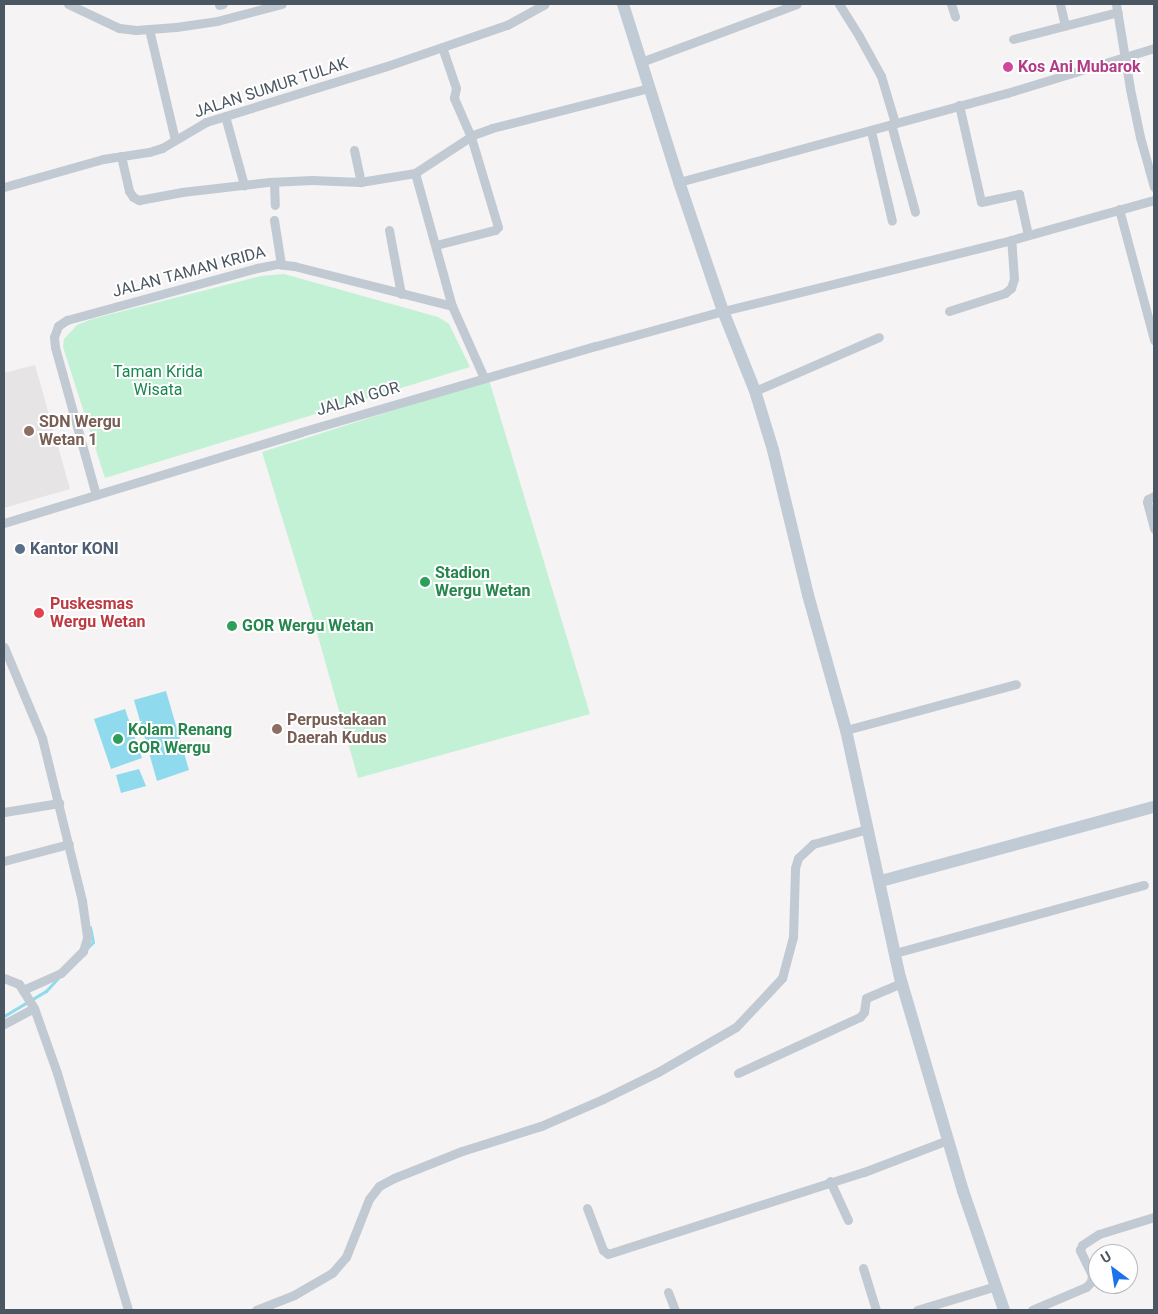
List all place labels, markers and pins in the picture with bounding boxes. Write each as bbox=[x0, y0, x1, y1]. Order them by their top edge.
place label: Kos Ani Mubarok bbox=[1018, 57, 1141, 77]
marker: Kos Ani Mubarok bbox=[1002, 61, 1014, 73]
place label: SDN Wergu Wetan 1 bbox=[39, 412, 121, 450]
marker: SDN Wergu Wetan 1 bbox=[23, 425, 35, 437]
place label: Kantor KONI bbox=[30, 539, 119, 559]
marker: Kantor KONI bbox=[14, 543, 26, 555]
place label: Stadion Wergu Wetan bbox=[435, 563, 531, 601]
marker: Stadion Wergu Wetan bbox=[419, 576, 431, 588]
place label: Puskesmas Wergu Wetan bbox=[50, 594, 146, 632]
marker: Puskesmas Wergu Wetan bbox=[32, 606, 46, 620]
place label: GOR Wergu Wetan bbox=[242, 616, 374, 636]
marker: GOR Wergu Wetan bbox=[226, 620, 238, 632]
place label: Perpustakaan Daerah Kudus bbox=[287, 710, 387, 748]
place label: Kolam Renang GOR Wergu bbox=[128, 720, 232, 758]
marker: Perpustakaan Daerah Kudus bbox=[271, 723, 283, 735]
marker: Kolam Renang GOR Wergu bbox=[112, 733, 124, 745]

